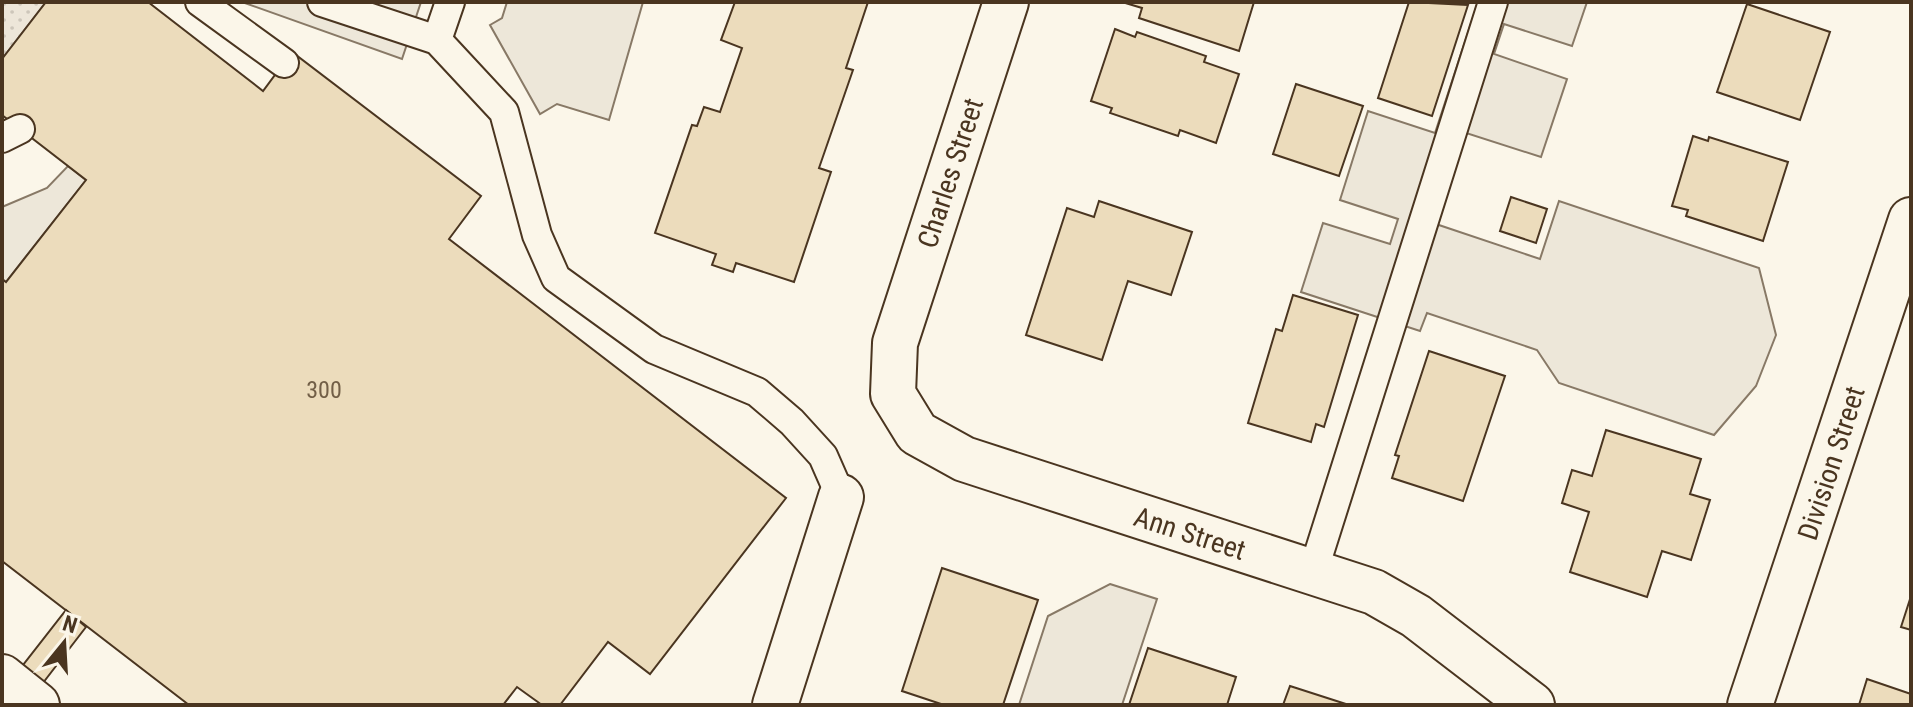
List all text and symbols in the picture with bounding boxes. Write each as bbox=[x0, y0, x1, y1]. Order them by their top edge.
street label: Charles Street bbox=[911, 94, 990, 252]
house number: 300 bbox=[306, 376, 342, 404]
street label: Division Street bbox=[1791, 382, 1872, 544]
street label: Ann Street bbox=[1130, 500, 1250, 567]
north arrow bbox=[24, 603, 104, 683]
text: N bbox=[60, 610, 80, 638]

